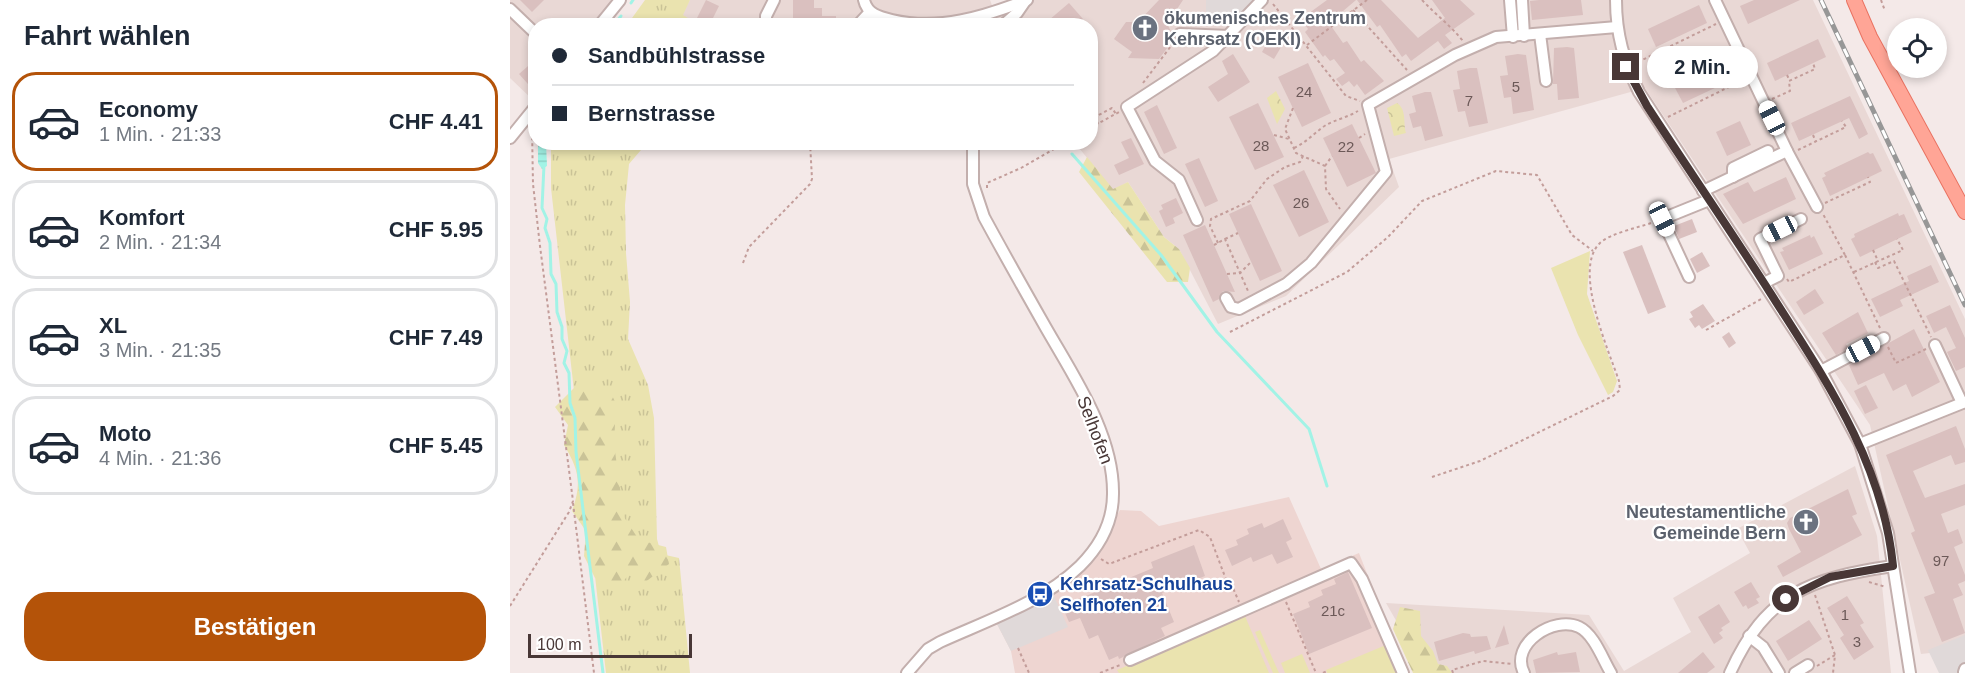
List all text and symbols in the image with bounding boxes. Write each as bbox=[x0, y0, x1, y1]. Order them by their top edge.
place label: ökumenisches Zentrum Kehrsatz (OEKI) bbox=[1164, 8, 1366, 49]
church icon: ökumenisches Zentrum Kehrsatz (OEKI) bbox=[1130, 13, 1160, 43]
map controls bbox=[1887, 18, 1947, 78]
button: locate bbox=[1887, 18, 1947, 78]
text: Fahrt wählen bbox=[24, 21, 191, 51]
text: Sandbühlstrasse bbox=[588, 43, 765, 68]
callout: 2 Min. bbox=[1647, 46, 1758, 88]
route end bbox=[1612, 53, 1639, 80]
text: 2 Min. bbox=[1674, 56, 1731, 78]
house number: 5 bbox=[1512, 78, 1520, 95]
house number: 24 bbox=[1296, 83, 1312, 100]
house number: 7 bbox=[1465, 92, 1473, 109]
icon: car bbox=[27, 95, 81, 149]
text: Economy bbox=[99, 97, 198, 122]
car bbox=[1756, 98, 1788, 138]
text: Bernstrasse bbox=[588, 101, 715, 126]
text: CHF 4.41 bbox=[389, 109, 483, 134]
text: 1 Min. · 21:33 bbox=[99, 123, 221, 145]
house number: 28 bbox=[1253, 137, 1269, 154]
house number: 22 bbox=[1338, 138, 1354, 155]
house number: 26 bbox=[1293, 194, 1309, 211]
car bbox=[1646, 199, 1678, 239]
icon: car bbox=[27, 203, 81, 257]
text: Komfort bbox=[99, 205, 185, 230]
car bbox=[1760, 213, 1800, 245]
text: CHF 5.95 bbox=[389, 217, 483, 242]
text: 2 Min. · 21:34 bbox=[99, 231, 221, 253]
icon: car bbox=[27, 311, 81, 365]
text: XL bbox=[99, 313, 127, 338]
text: CHF 7.49 bbox=[389, 325, 483, 350]
car bbox=[1843, 333, 1883, 365]
text: 3 Min. · 21:35 bbox=[99, 339, 221, 361]
street label: Selhofen bbox=[1073, 393, 1117, 467]
icon: car bbox=[27, 419, 81, 473]
text: Moto bbox=[99, 421, 152, 446]
text: CHF 5.45 bbox=[389, 433, 483, 458]
text: 4 Min. · 21:36 bbox=[99, 447, 221, 469]
place label: Neutestamentliche Gemeinde Bern bbox=[1626, 502, 1786, 543]
church icon: Neutestamentliche Gemeinde Bern bbox=[1791, 507, 1821, 537]
house number: 97 bbox=[1933, 552, 1949, 569]
place label: Kehrsatz-Schulhaus Selfhofen 21 bbox=[1060, 574, 1233, 615]
bus stop icon: Kehrsatz-Schulhaus Selfhofen 21 bbox=[1025, 579, 1055, 609]
route start bbox=[1772, 585, 1799, 612]
button: Bestätigen bbox=[24, 592, 486, 661]
house number: 21c bbox=[1321, 602, 1346, 619]
house number: 1 bbox=[1841, 606, 1849, 623]
scale bar bbox=[528, 631, 692, 658]
house number: 3 bbox=[1853, 633, 1861, 650]
text: 100 m bbox=[537, 636, 581, 653]

